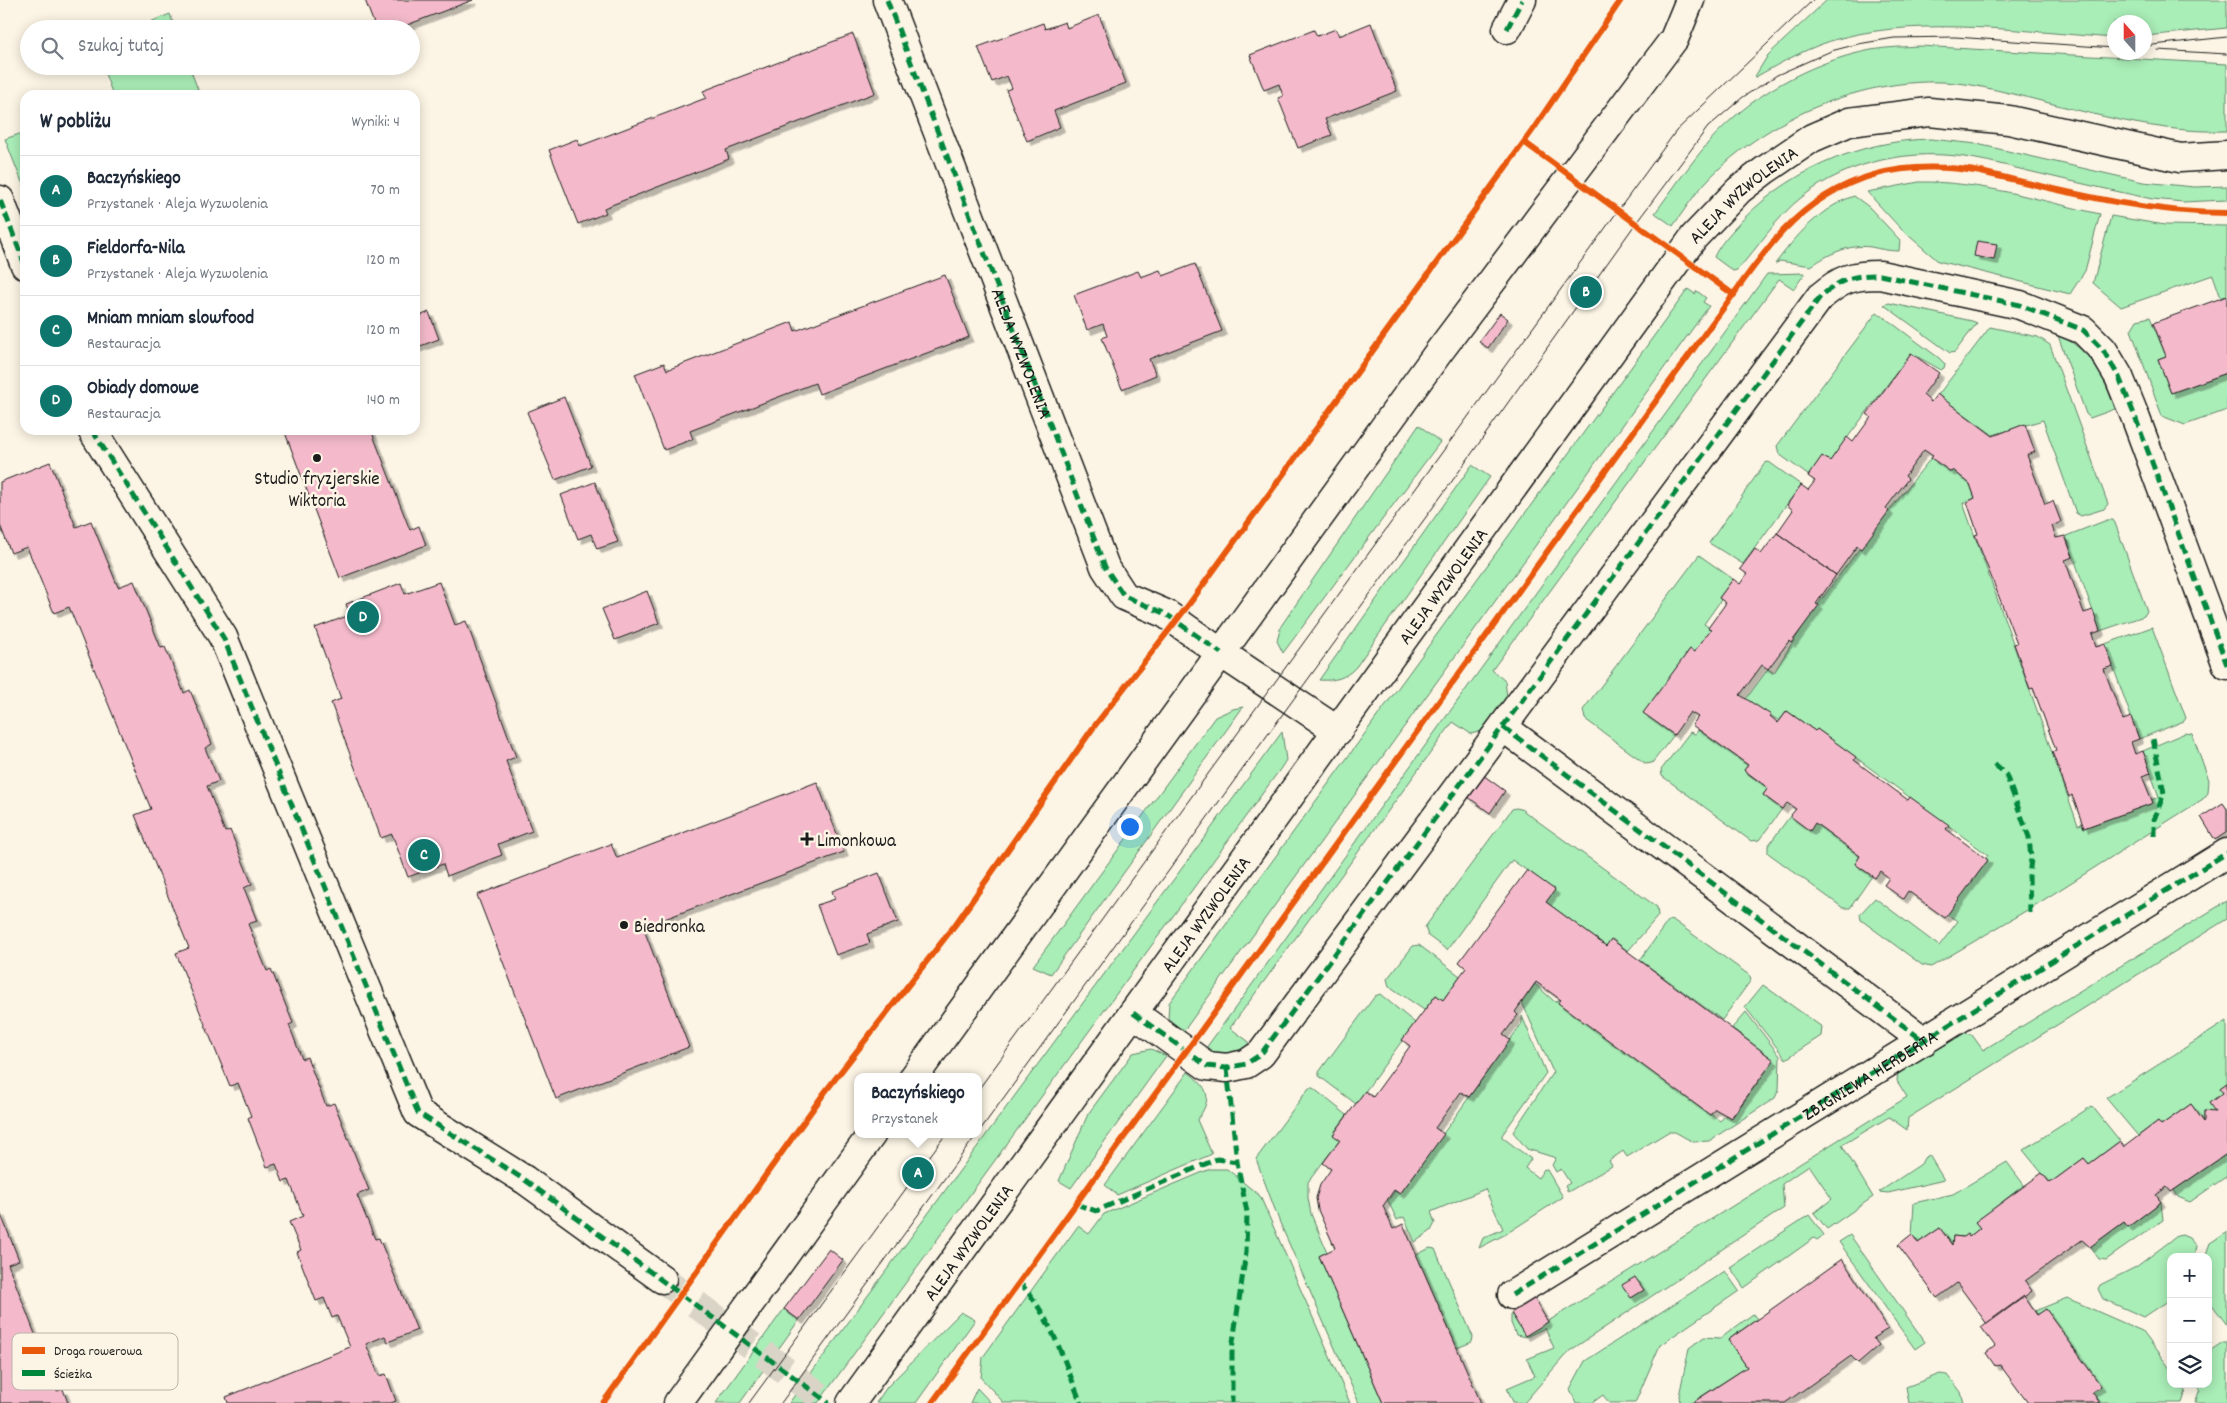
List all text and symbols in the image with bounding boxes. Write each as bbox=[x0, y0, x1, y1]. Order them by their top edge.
north arrow bbox=[2107, 15, 2152, 60]
search box bbox=[20, 20, 420, 75]
icon: search bbox=[38, 34, 66, 62]
text: Szukaj tutaj bbox=[78, 34, 164, 61]
text: W pobliżu bbox=[40, 108, 111, 138]
text: Wyniki: 4 bbox=[352, 111, 400, 134]
street label: ALEJA WYZWOLENIA bbox=[1684, 141, 1805, 252]
text: Baczyńskiego bbox=[87, 166, 181, 193]
text: A bbox=[52, 179, 60, 202]
text: 70 m bbox=[370, 179, 400, 202]
text: Przystanek · Aleja Wyzwolenia bbox=[87, 193, 268, 216]
text: Fieldorfa-Nila bbox=[87, 236, 185, 263]
text: B bbox=[52, 249, 60, 272]
text: 120 m bbox=[366, 249, 400, 272]
text: Przystanek · Aleja Wyzwolenia bbox=[87, 263, 268, 286]
pin: B bbox=[1570, 273, 1602, 311]
street label: ALEJA WYZWOLENIA bbox=[982, 285, 1057, 424]
text: Mniam mniam slowfood bbox=[87, 306, 254, 333]
text: C bbox=[52, 319, 60, 342]
text: 120 m bbox=[366, 319, 400, 342]
text: Restauracja bbox=[87, 333, 160, 356]
text: Obiady domowe bbox=[87, 376, 199, 403]
text: D bbox=[52, 389, 60, 412]
text: 140 m bbox=[366, 389, 400, 412]
text: Restauracja bbox=[87, 403, 160, 426]
marker: Studio fryzjerskie Wiktoria bbox=[311, 452, 323, 464]
place label: Studio fryzjerskie Wiktoria bbox=[254, 467, 380, 516]
street label: ALEJA WYZWOLENIA bbox=[1393, 523, 1497, 651]
pin: D bbox=[347, 598, 379, 636]
your location bbox=[1117, 814, 1143, 840]
place label: Limonkowa bbox=[817, 829, 897, 856]
marker: Limonkowa bbox=[801, 833, 813, 845]
pin: C bbox=[408, 836, 440, 874]
street label: ALEJA WYZWOLENIA bbox=[1156, 852, 1259, 980]
place label: Biedronka bbox=[634, 915, 706, 942]
marker: Biedronka bbox=[618, 919, 630, 931]
street label: ZBIGNIEWA HERBERTA bbox=[1798, 1025, 1944, 1129]
popup bbox=[854, 1073, 982, 1138]
text: Baczyńskiego bbox=[871, 1081, 965, 1108]
text: Przystanek bbox=[871, 1108, 938, 1131]
pin: A bbox=[902, 1154, 934, 1192]
street label: ALEJA WYZWOLENIA bbox=[919, 1180, 1022, 1308]
map controls bbox=[2167, 1253, 2212, 1388]
button: + bbox=[2167, 1253, 2212, 1298]
button: − bbox=[2167, 1298, 2212, 1343]
legend bbox=[12, 1333, 178, 1390]
text: Droga rowerowa bbox=[54, 1342, 143, 1362]
button: layers bbox=[2167, 1343, 2212, 1388]
text: Ścieżka bbox=[54, 1365, 92, 1385]

